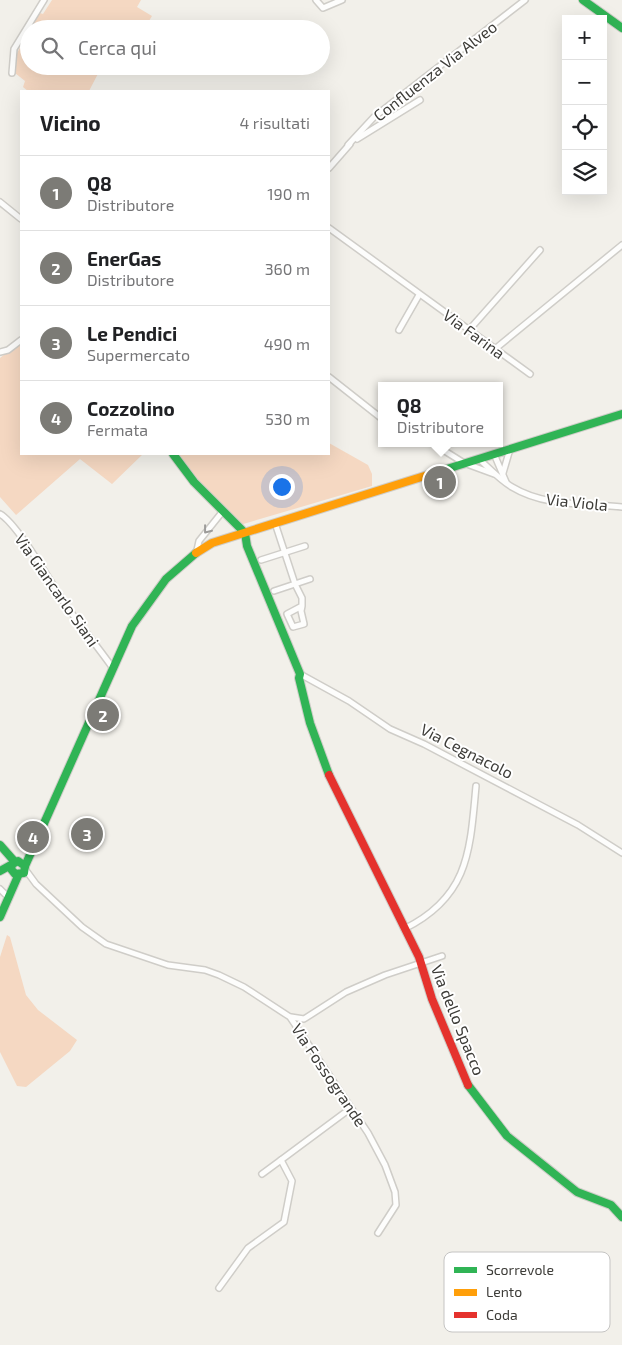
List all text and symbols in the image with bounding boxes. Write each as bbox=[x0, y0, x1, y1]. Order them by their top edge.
map controls bbox=[562, 15, 607, 195]
button: + bbox=[562, 15, 607, 60]
street label: Confluenza Via Alveo bbox=[369, 17, 500, 125]
search box bbox=[20, 20, 330, 75]
icon: search bbox=[38, 34, 66, 62]
text: Cerca qui bbox=[78, 36, 157, 59]
button: − bbox=[562, 60, 607, 105]
button: locate bbox=[562, 105, 607, 150]
text: Vicino bbox=[40, 110, 101, 135]
text: 4 risultati bbox=[239, 113, 310, 132]
button: layers bbox=[562, 150, 607, 195]
text: Q8 bbox=[87, 172, 112, 195]
text: 1 bbox=[53, 184, 59, 203]
text: 190 m bbox=[267, 184, 310, 203]
text: Distributore bbox=[87, 195, 174, 214]
text: EnerGas bbox=[87, 247, 161, 270]
text: 2 bbox=[51, 259, 61, 278]
text: 360 m bbox=[265, 259, 310, 278]
text: Distributore bbox=[87, 270, 174, 289]
street label: Via Farina bbox=[440, 305, 509, 362]
text: Le Pendici bbox=[87, 322, 177, 345]
text: 3 bbox=[51, 334, 61, 353]
text: 490 m bbox=[264, 334, 310, 353]
text: Supermercato bbox=[87, 345, 190, 364]
popup bbox=[378, 382, 503, 447]
text: Q8 bbox=[397, 394, 422, 417]
text: Cozzolino bbox=[87, 397, 175, 420]
text: 4 bbox=[51, 409, 61, 428]
text: 530 m bbox=[265, 409, 310, 428]
text: Distributore bbox=[397, 417, 484, 436]
text: Fermata bbox=[87, 420, 148, 439]
pin: 1 bbox=[424, 463, 456, 501]
your location bbox=[269, 474, 295, 500]
street label: Via Viola bbox=[545, 489, 609, 514]
one-way arrow bbox=[205, 524, 213, 533]
street label: Via Giancarlo Siani bbox=[11, 530, 104, 650]
pin: 2 bbox=[87, 696, 119, 734]
street label: Via Cegnacolo bbox=[418, 719, 517, 782]
pin: 3 bbox=[71, 815, 103, 853]
pin: 4 bbox=[17, 818, 49, 856]
street label: Via dello Spacco bbox=[428, 962, 489, 1078]
street label: Via Fossogrande bbox=[288, 1020, 371, 1130]
legend bbox=[444, 1252, 610, 1332]
text: Scorrevole bbox=[486, 1261, 554, 1278]
text: Lento bbox=[486, 1283, 522, 1300]
text: Coda bbox=[486, 1306, 518, 1323]

